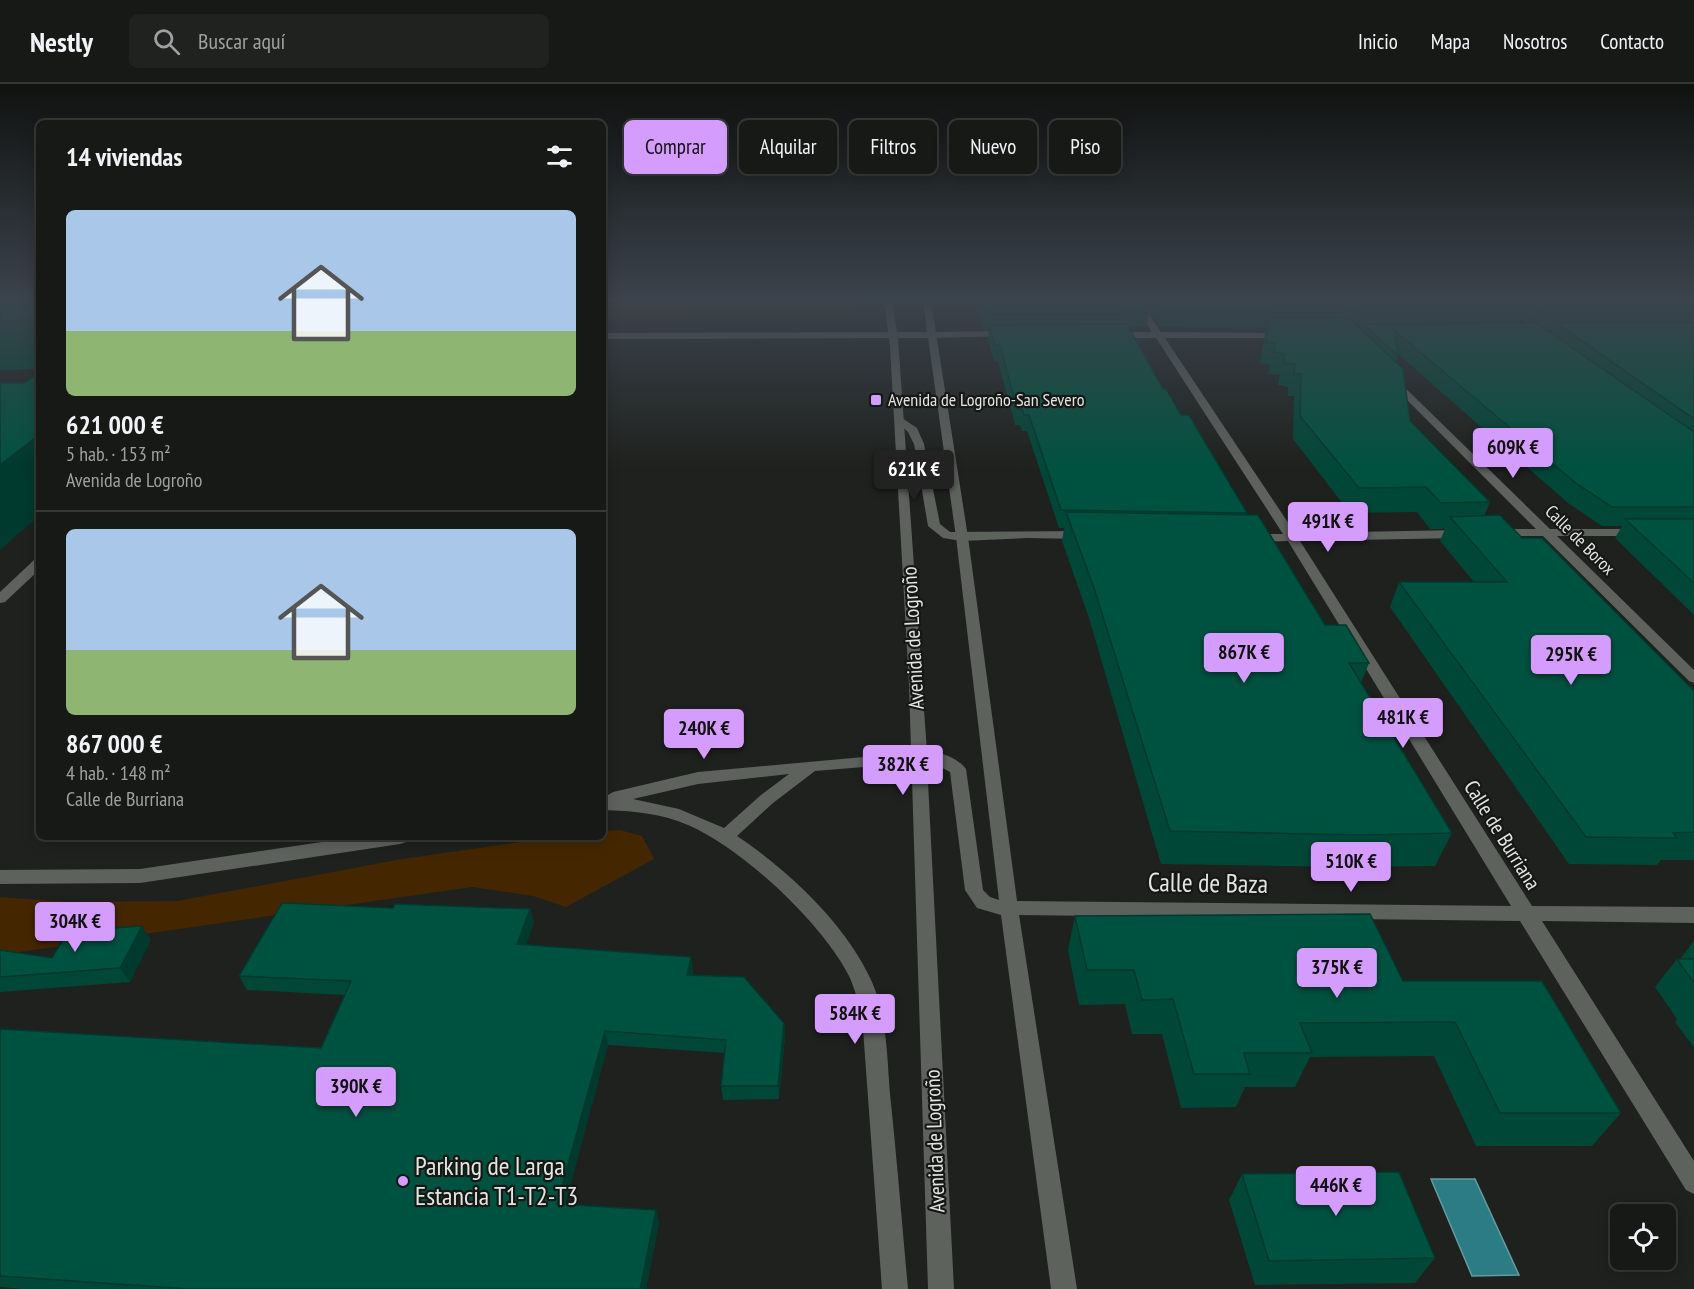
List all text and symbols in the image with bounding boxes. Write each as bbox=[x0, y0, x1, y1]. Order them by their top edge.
search box bbox=[129, 14, 549, 68]
text: Nestly bbox=[30, 23, 93, 60]
icon: search bbox=[150, 25, 183, 58]
text: Buscar aquí bbox=[198, 27, 285, 55]
text: Inicio bbox=[1358, 28, 1398, 55]
text: Mapa bbox=[1431, 28, 1470, 55]
text: Nosotros bbox=[1503, 28, 1567, 55]
text: Contacto bbox=[1600, 28, 1664, 55]
chip: Comprar bbox=[624, 120, 727, 174]
chip: Alquilar bbox=[739, 120, 837, 174]
chip: Filtros bbox=[849, 120, 937, 174]
chip: Nuevo bbox=[949, 120, 1037, 174]
chip: Piso bbox=[1049, 120, 1121, 174]
text: 14 viviendas bbox=[66, 140, 182, 173]
icon: filters bbox=[543, 140, 576, 173]
icon: home bbox=[267, 249, 375, 357]
place label: Avenida de Logroño-San Severo bbox=[888, 388, 1085, 411]
marker: Avenida de Logroño-San Severo bbox=[869, 393, 883, 407]
text: 621 000 € bbox=[66, 408, 164, 441]
pin: 609K € bbox=[1464, 428, 1562, 479]
text: 609K € bbox=[1487, 434, 1539, 460]
text: 5 hab. · 153 m² bbox=[66, 441, 171, 467]
pin: 621K € bbox=[865, 450, 963, 501]
text: 621K € bbox=[888, 456, 940, 482]
text: Avenida de Logroño bbox=[66, 467, 202, 493]
street label: Calle de Borox bbox=[1540, 500, 1621, 580]
pin: 491K € bbox=[1279, 502, 1377, 553]
text: 491K € bbox=[1302, 508, 1354, 534]
street label: Avenida de Logroño bbox=[895, 566, 930, 710]
icon: home bbox=[267, 568, 375, 676]
pin: 867K € bbox=[1195, 633, 1293, 684]
pin: 295K € bbox=[1522, 635, 1620, 686]
text: 867K € bbox=[1218, 639, 1270, 665]
text: 295K € bbox=[1545, 641, 1597, 667]
pin: 481K € bbox=[1354, 698, 1452, 749]
text: 481K € bbox=[1377, 704, 1429, 730]
pin: 240K € bbox=[655, 709, 753, 760]
text: 240K € bbox=[678, 715, 730, 741]
text: 867 000 € bbox=[66, 727, 163, 760]
pin: 382K € bbox=[854, 745, 952, 796]
text: 382K € bbox=[877, 751, 929, 777]
text: 4 hab. · 148 m² bbox=[66, 760, 171, 786]
street label: Calle de Burriana bbox=[1458, 775, 1547, 894]
text: Calle de Burriana bbox=[66, 786, 184, 812]
pin: 510K € bbox=[1302, 842, 1400, 893]
text: 510K € bbox=[1325, 848, 1377, 874]
street label: Calle de Baza bbox=[1148, 865, 1268, 900]
pin: 304K € bbox=[26, 902, 124, 953]
text: 304K € bbox=[49, 908, 101, 934]
pin: 375K € bbox=[1288, 948, 1386, 999]
text: 375K € bbox=[1311, 954, 1363, 980]
pin: 584K € bbox=[806, 994, 904, 1045]
text: 584K € bbox=[829, 1000, 881, 1026]
pin: 390K € bbox=[307, 1067, 405, 1118]
street label: Avenida de Logroño bbox=[919, 1069, 950, 1213]
text: 390K € bbox=[330, 1073, 382, 1099]
place label: Parking de Larga Estancia T1-T2-T3 bbox=[415, 1149, 578, 1212]
pin: 446K € bbox=[1287, 1166, 1385, 1217]
text: 446K € bbox=[1310, 1172, 1362, 1198]
marker: Parking de Larga Estancia T1-T2-T3 bbox=[396, 1174, 410, 1188]
map controls bbox=[1610, 1204, 1676, 1270]
button: locate bbox=[1610, 1204, 1676, 1270]

